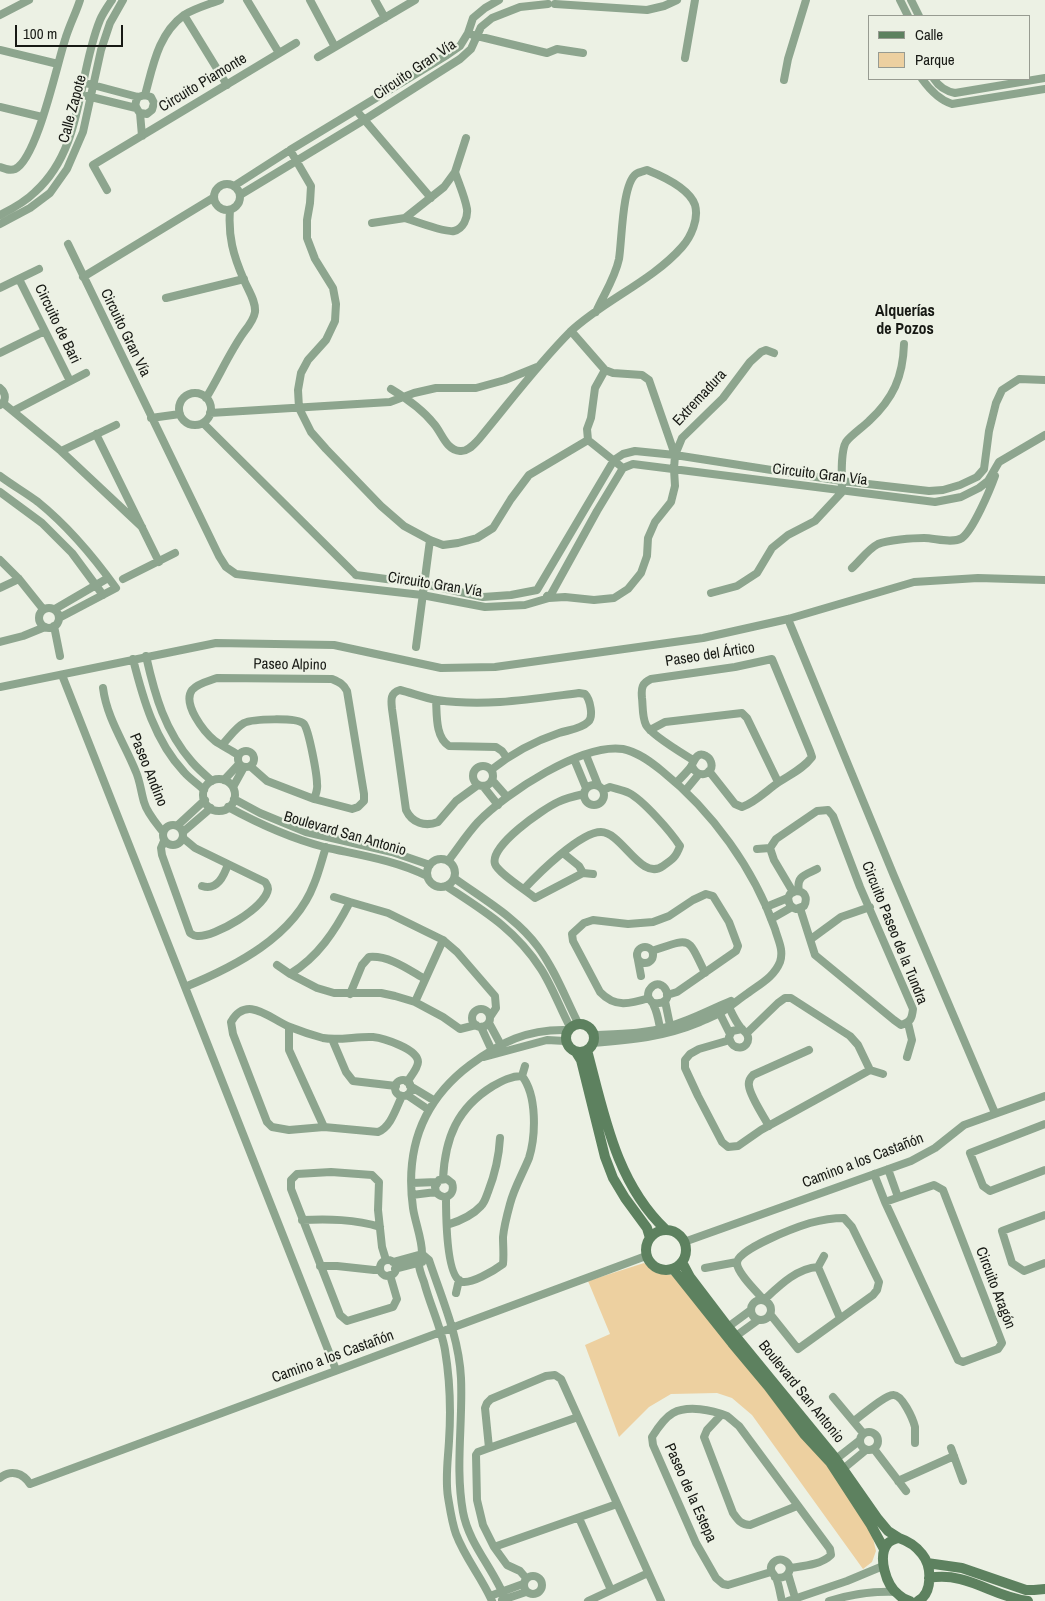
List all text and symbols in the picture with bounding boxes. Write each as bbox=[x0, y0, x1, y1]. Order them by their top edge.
scale bar bbox=[18, 15, 125, 47]
legend bbox=[868, 15, 1030, 80]
text: 100 m bbox=[23, 23, 57, 44]
text: Calle bbox=[915, 24, 943, 45]
street label: Circuito Gran Vía bbox=[370, 36, 460, 104]
text: Parque bbox=[915, 49, 955, 70]
street label: Circuito Piamonte bbox=[156, 50, 250, 116]
street label: Calle Zapote bbox=[55, 73, 91, 145]
street label: Circuito de Bari bbox=[30, 281, 84, 367]
street label: Circuito Gran Vía bbox=[96, 286, 154, 380]
district label: Alquerías de Pozos bbox=[875, 302, 935, 340]
street label: Extremadura bbox=[669, 366, 731, 430]
street label: Circuito Gran Vía bbox=[772, 460, 868, 490]
street label: Circuito Gran Vía bbox=[386, 569, 484, 601]
street label: Paseo del Ártico bbox=[664, 639, 756, 671]
street label: Paseo Alpino bbox=[253, 655, 327, 675]
street label: Paseo Andino bbox=[125, 731, 171, 809]
street label: Boulevard San Antonio bbox=[282, 808, 408, 860]
street label: Circuito Paseo de la Tundra bbox=[857, 859, 931, 1007]
street label: Camino a los Castañón bbox=[800, 1130, 926, 1192]
street label: Circuito Aragón bbox=[971, 1245, 1019, 1331]
street label: Camino a los Castañón bbox=[270, 1327, 396, 1387]
street label: Boulevard San Antonio bbox=[754, 1337, 848, 1447]
street label: Paseo de la Estepa bbox=[660, 1441, 720, 1545]

